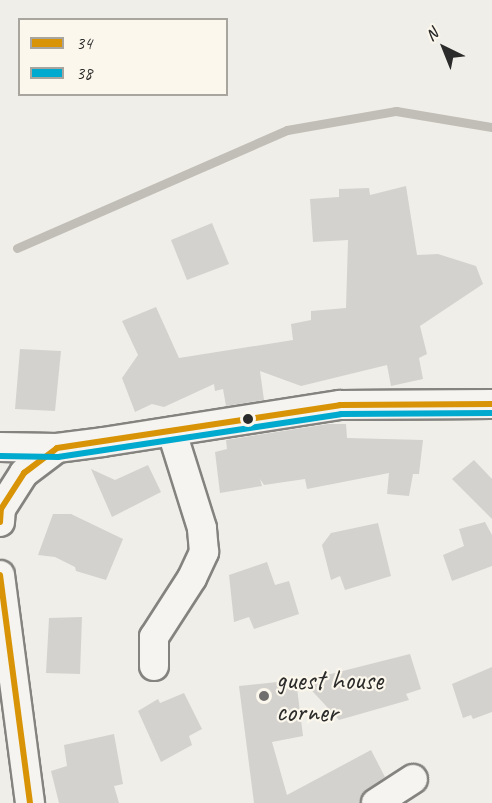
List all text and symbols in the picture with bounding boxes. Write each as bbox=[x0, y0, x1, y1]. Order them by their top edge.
legend bbox=[18, 18, 228, 96]
north arrow bbox=[414, 18, 474, 78]
text: N bbox=[421, 24, 442, 46]
text: 34 bbox=[76, 32, 92, 54]
text: 38 bbox=[76, 62, 92, 84]
unlabelled marker bbox=[242, 413, 254, 425]
place label: guest house corner bbox=[276, 663, 383, 729]
marker: guest house corner bbox=[257, 689, 271, 703]

